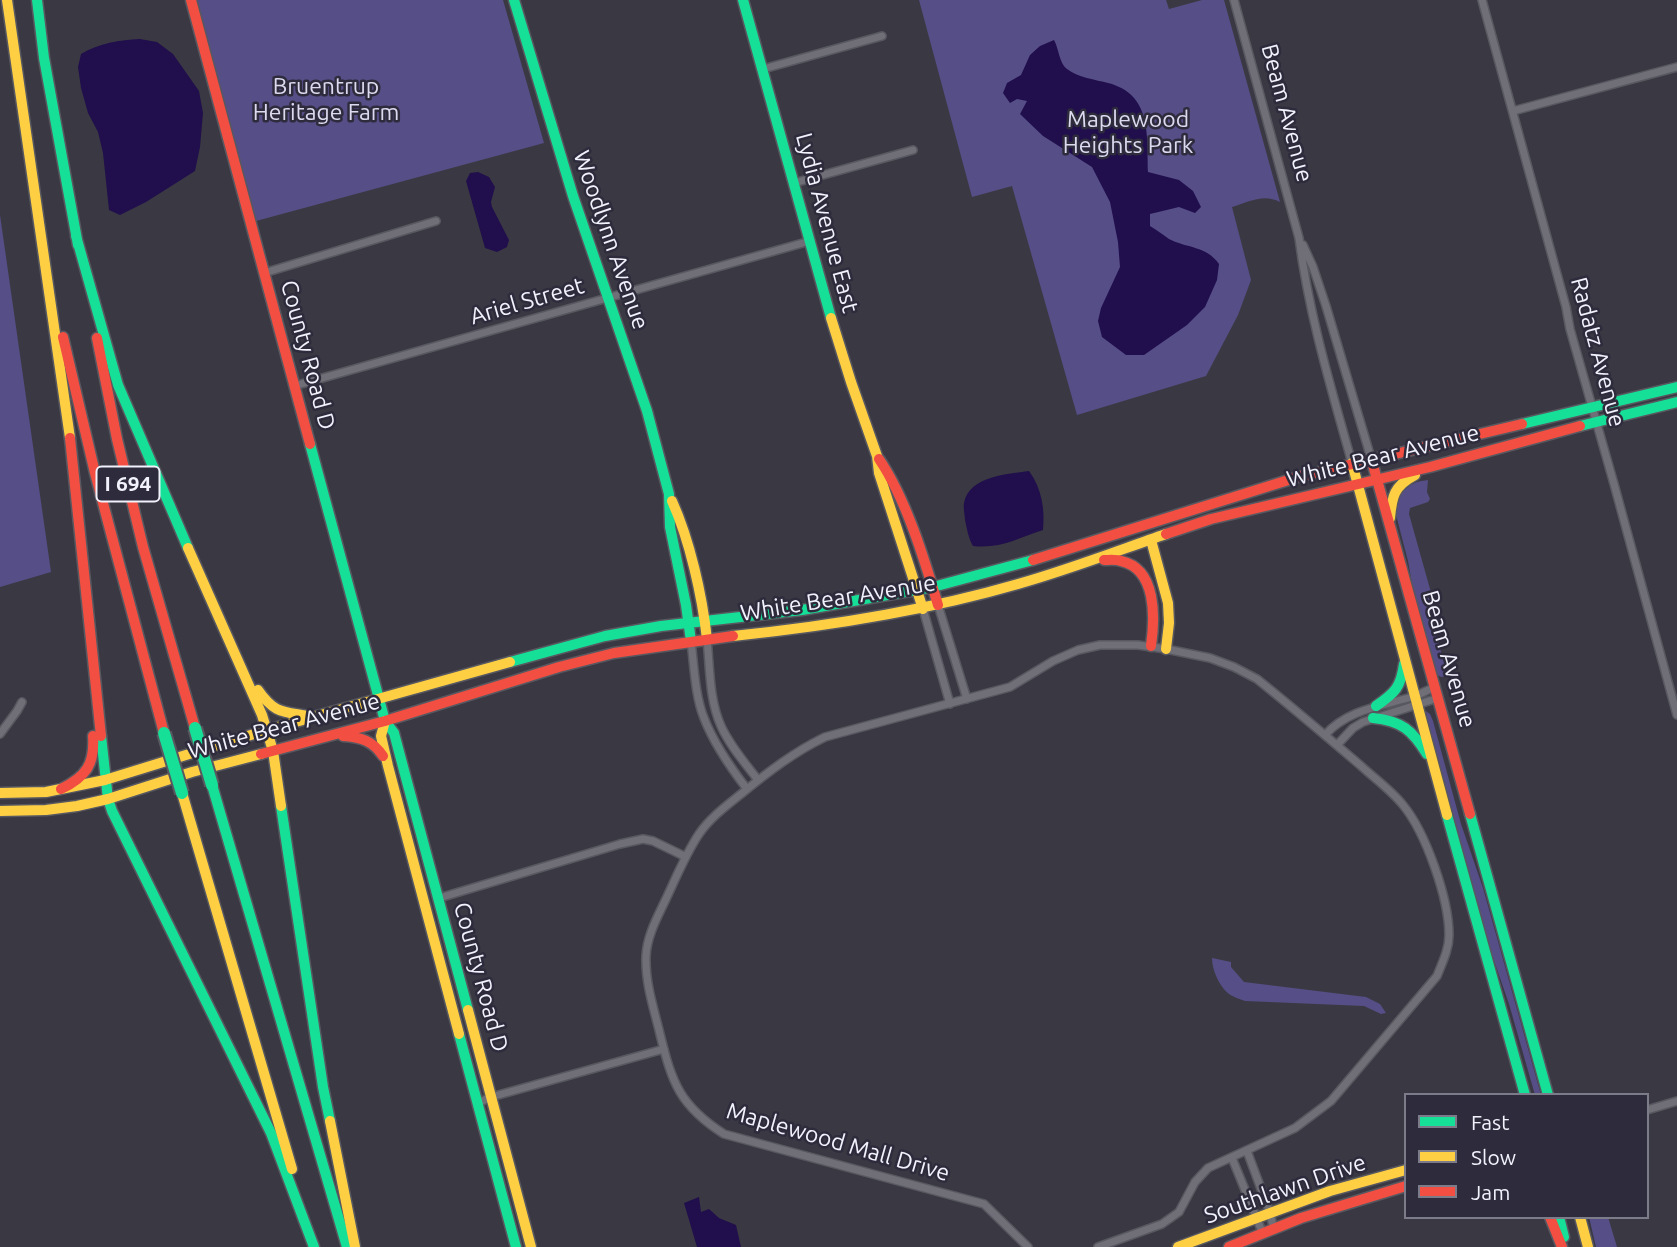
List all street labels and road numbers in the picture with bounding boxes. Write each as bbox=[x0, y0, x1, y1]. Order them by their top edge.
street label: Beam Avenue bbox=[1255, 41, 1319, 185]
street label: Lydia Avenue East bbox=[790, 130, 864, 316]
street label: Woodlynn Avenue bbox=[567, 147, 655, 333]
street label: Ariel Street bbox=[467, 272, 587, 330]
street label: Radatz Avenue bbox=[1565, 274, 1631, 430]
street label: County Road D bbox=[275, 277, 341, 433]
street label: White Bear Avenue bbox=[1284, 419, 1482, 493]
road number: I 694 bbox=[96, 466, 160, 502]
street label: White Bear Avenue bbox=[738, 569, 938, 627]
street label: Beam Avenue bbox=[1416, 587, 1482, 731]
street label: White Bear Avenue bbox=[185, 687, 383, 765]
street label: County Road D bbox=[448, 899, 514, 1055]
street label: Maplewood Mall Drive bbox=[723, 1097, 953, 1187]
street label: Southlawn Drive bbox=[1200, 1148, 1370, 1230]

